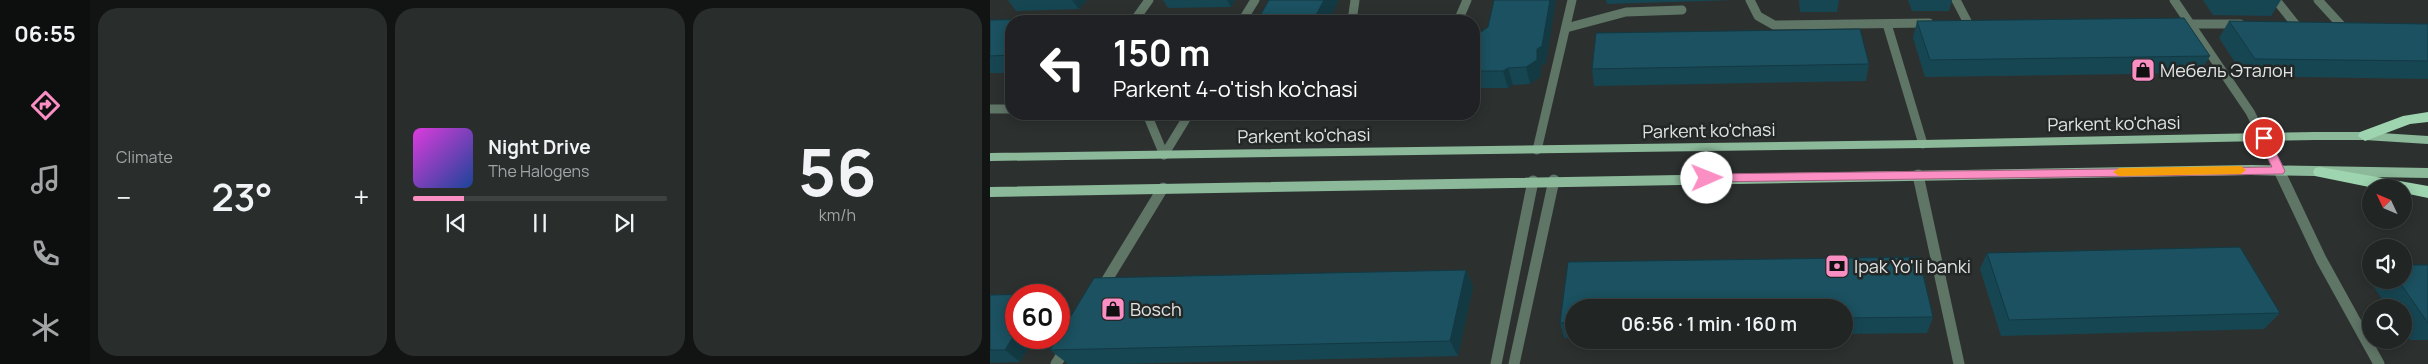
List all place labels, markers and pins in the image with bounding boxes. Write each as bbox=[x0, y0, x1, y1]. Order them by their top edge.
shop icon: Мебель Эталон bbox=[2130, 57, 2156, 83]
place label: Мебель Эталон bbox=[2160, 58, 2293, 82]
pin bbox=[2243, 117, 2285, 159]
bank icon: Ipak Yo'li banki bbox=[1824, 253, 1850, 279]
place label: Ipak Yo'li banki bbox=[1854, 254, 1971, 278]
shop icon: Bosch bbox=[1100, 296, 1126, 322]
place label: Bosch bbox=[1130, 297, 1182, 321]

